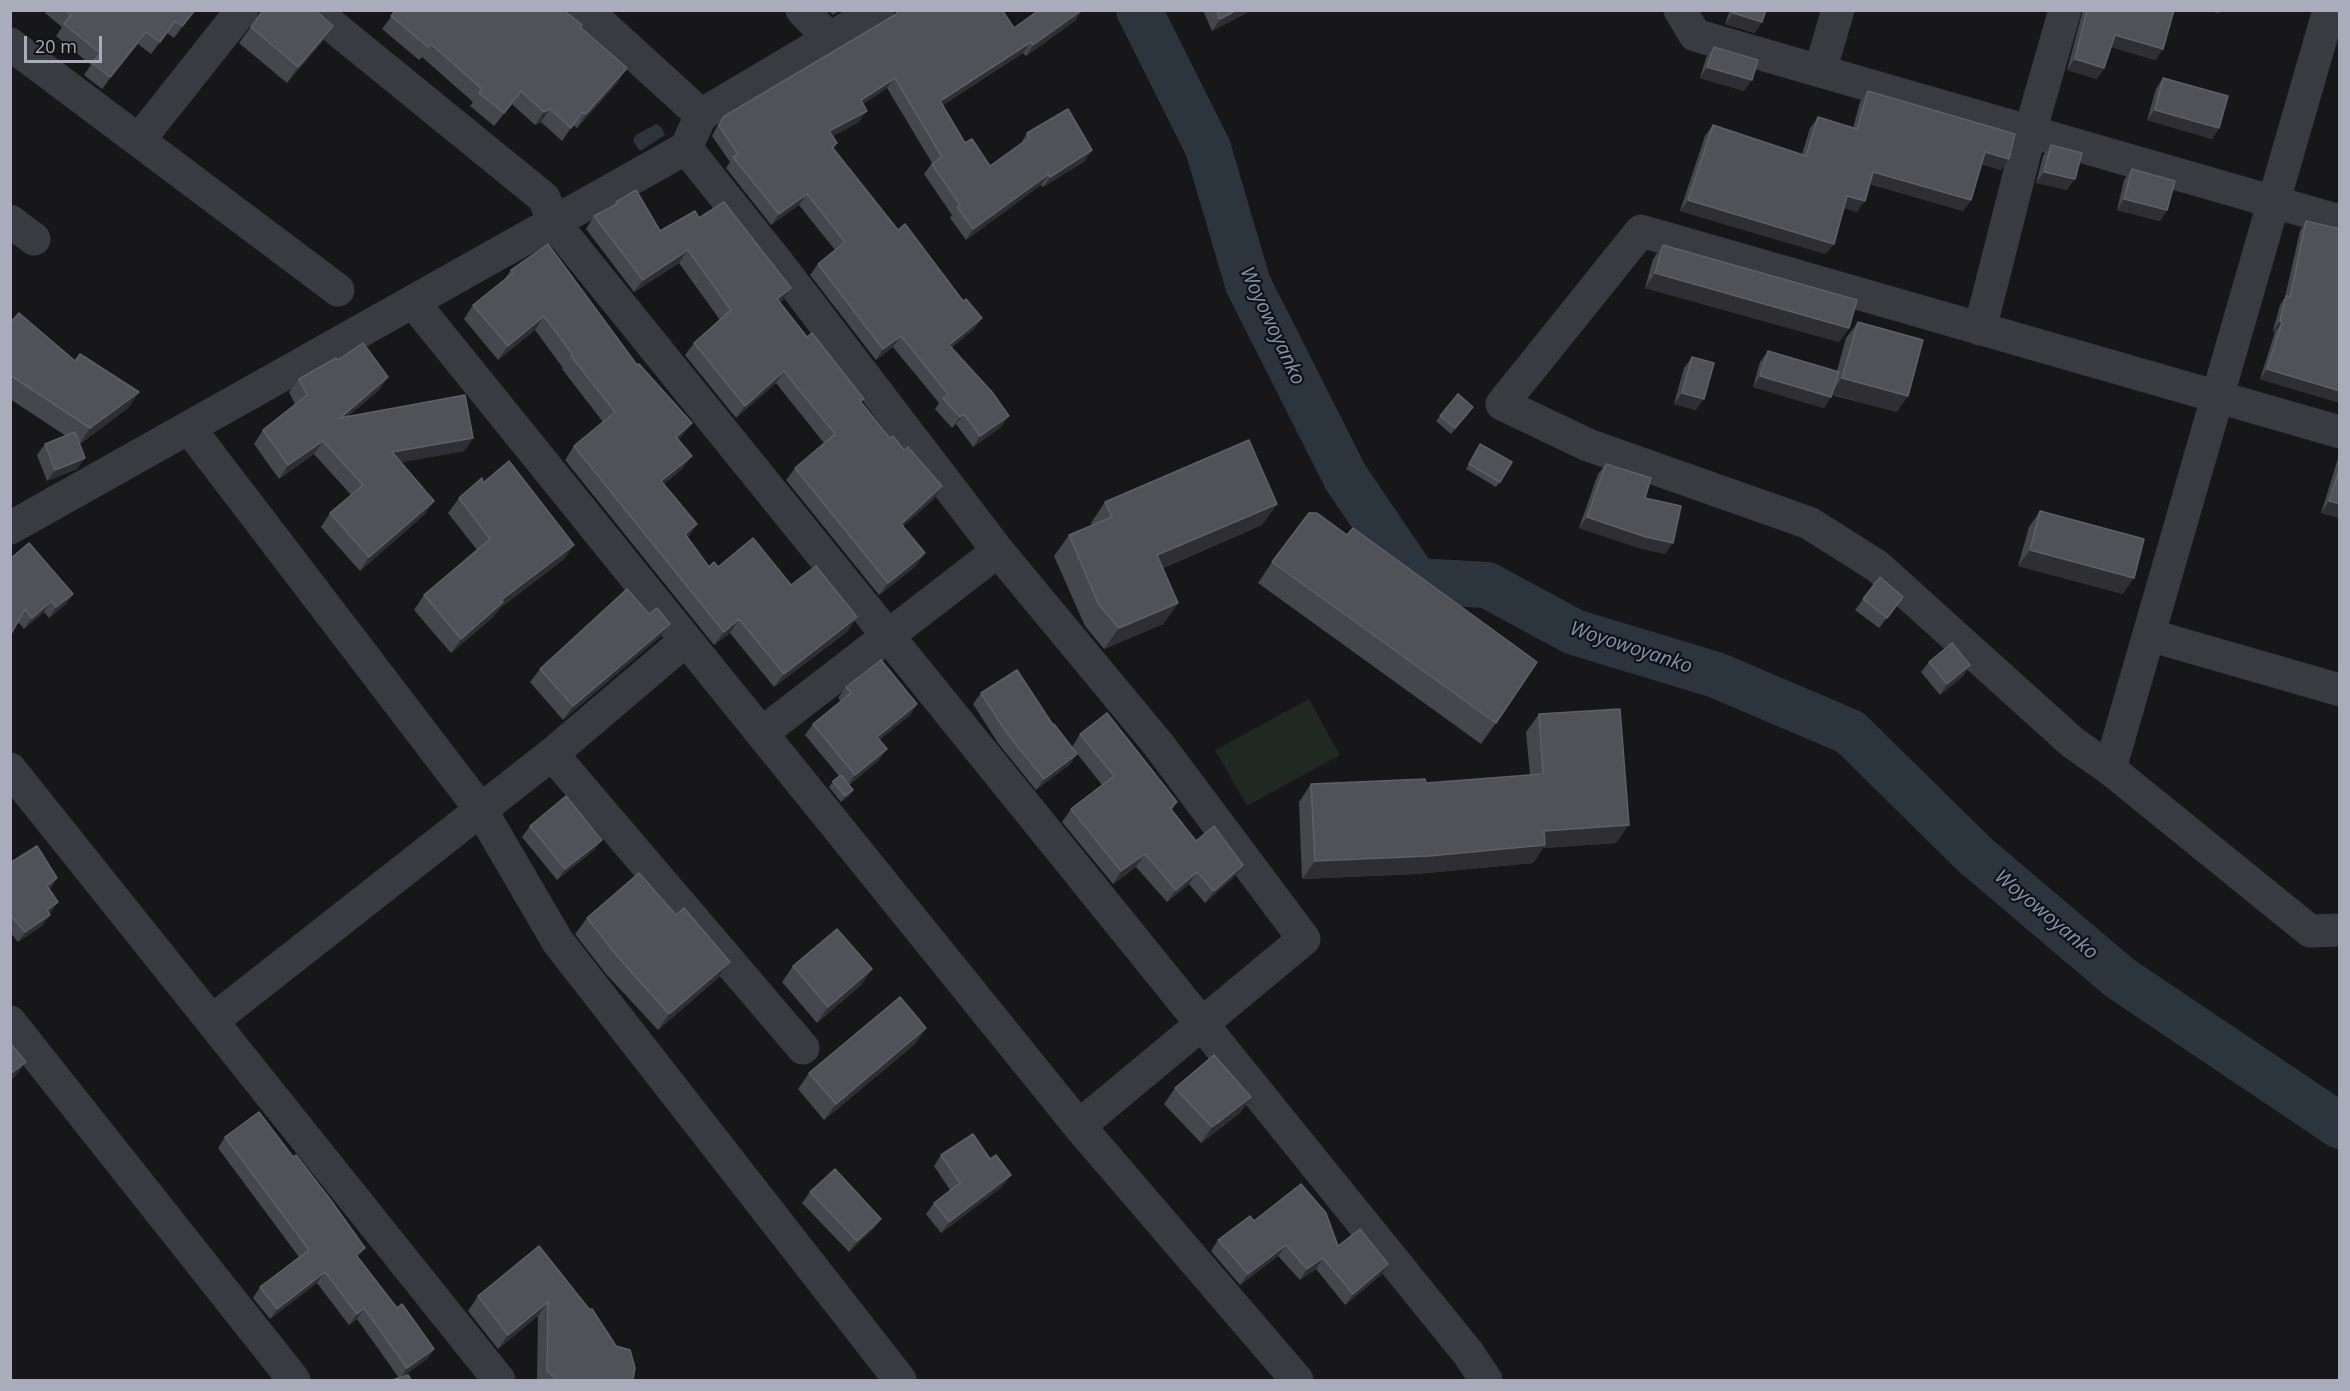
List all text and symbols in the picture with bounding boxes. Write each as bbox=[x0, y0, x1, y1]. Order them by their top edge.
scale bar bbox=[27, 24, 105, 62]
text: 20 m bbox=[35, 34, 77, 58]
water label: Woyowoyanko bbox=[1234, 263, 1310, 389]
water label: Woyowoyanko bbox=[1567, 617, 1695, 679]
water label: Woyowoyanko bbox=[1989, 865, 2103, 965]

